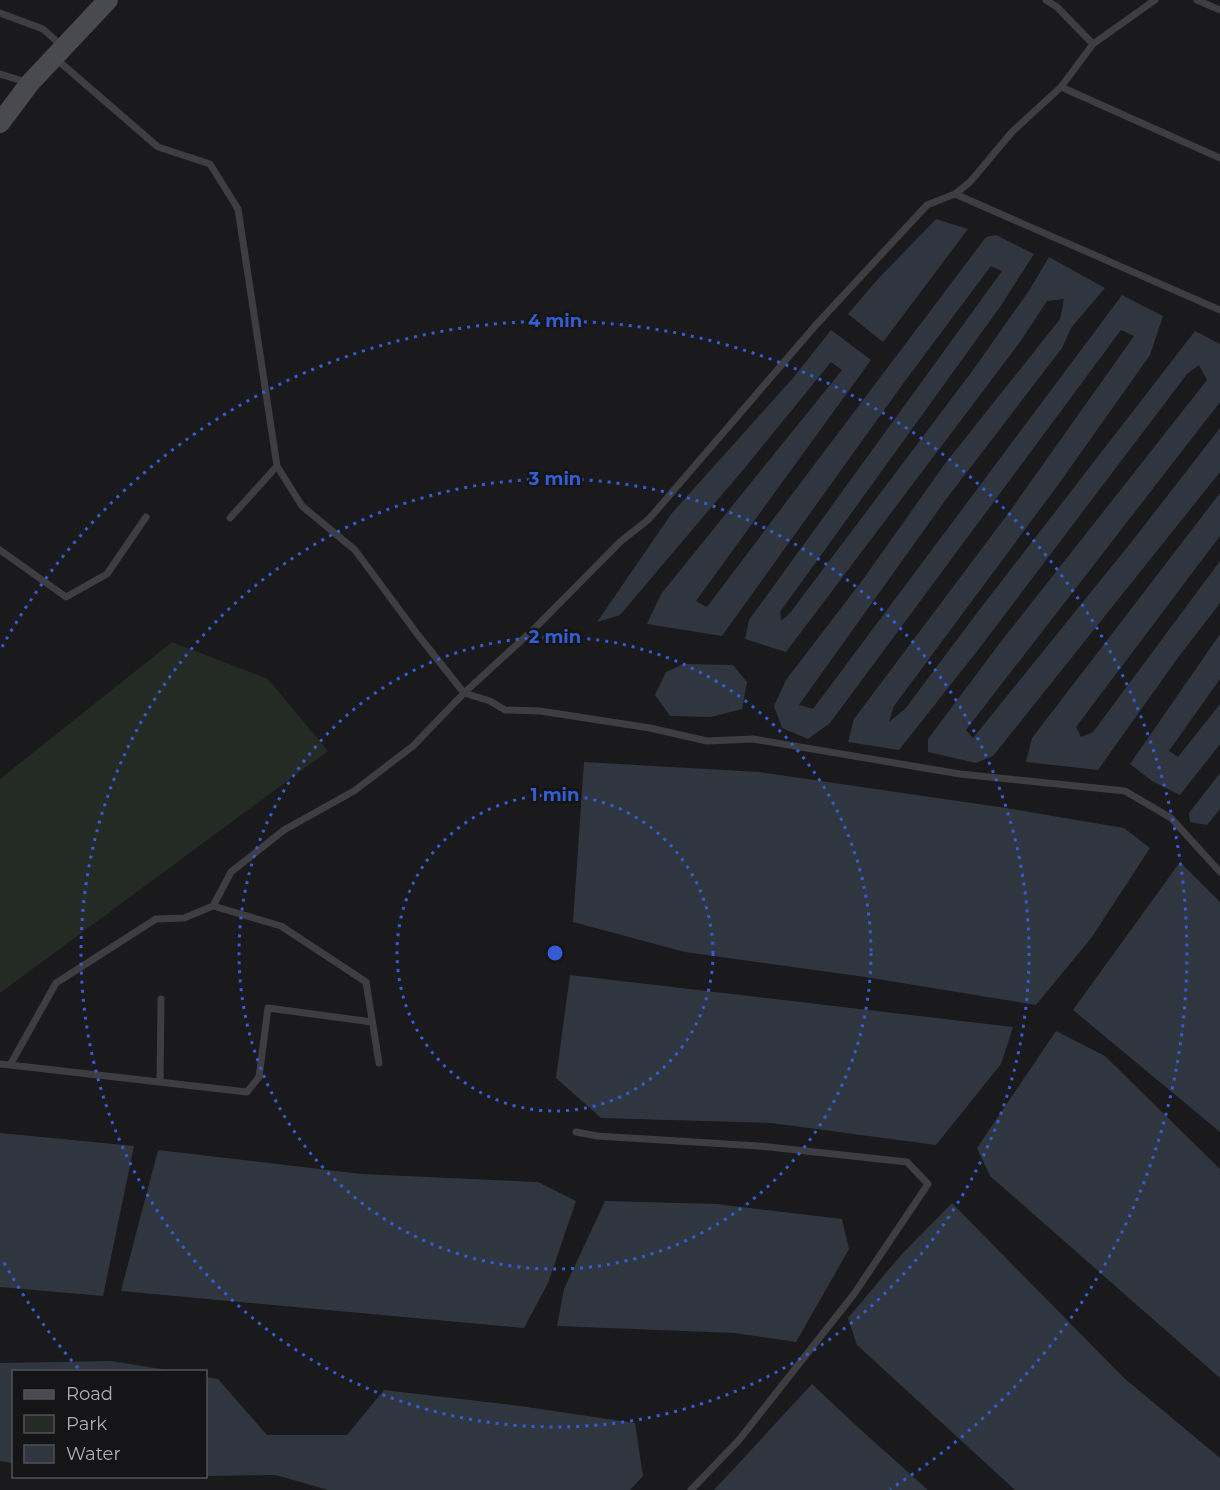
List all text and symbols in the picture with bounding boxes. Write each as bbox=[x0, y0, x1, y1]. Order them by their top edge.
text: 4 min bbox=[528, 310, 582, 332]
text: 3 min bbox=[528, 468, 581, 490]
text: 2 min bbox=[529, 626, 581, 648]
text: 1 min bbox=[531, 784, 579, 806]
centre of rings bbox=[545, 943, 565, 963]
legend bbox=[12, 1370, 207, 1478]
text: Road bbox=[66, 1383, 113, 1405]
text: Park bbox=[66, 1413, 107, 1435]
text: Water bbox=[66, 1443, 121, 1465]

